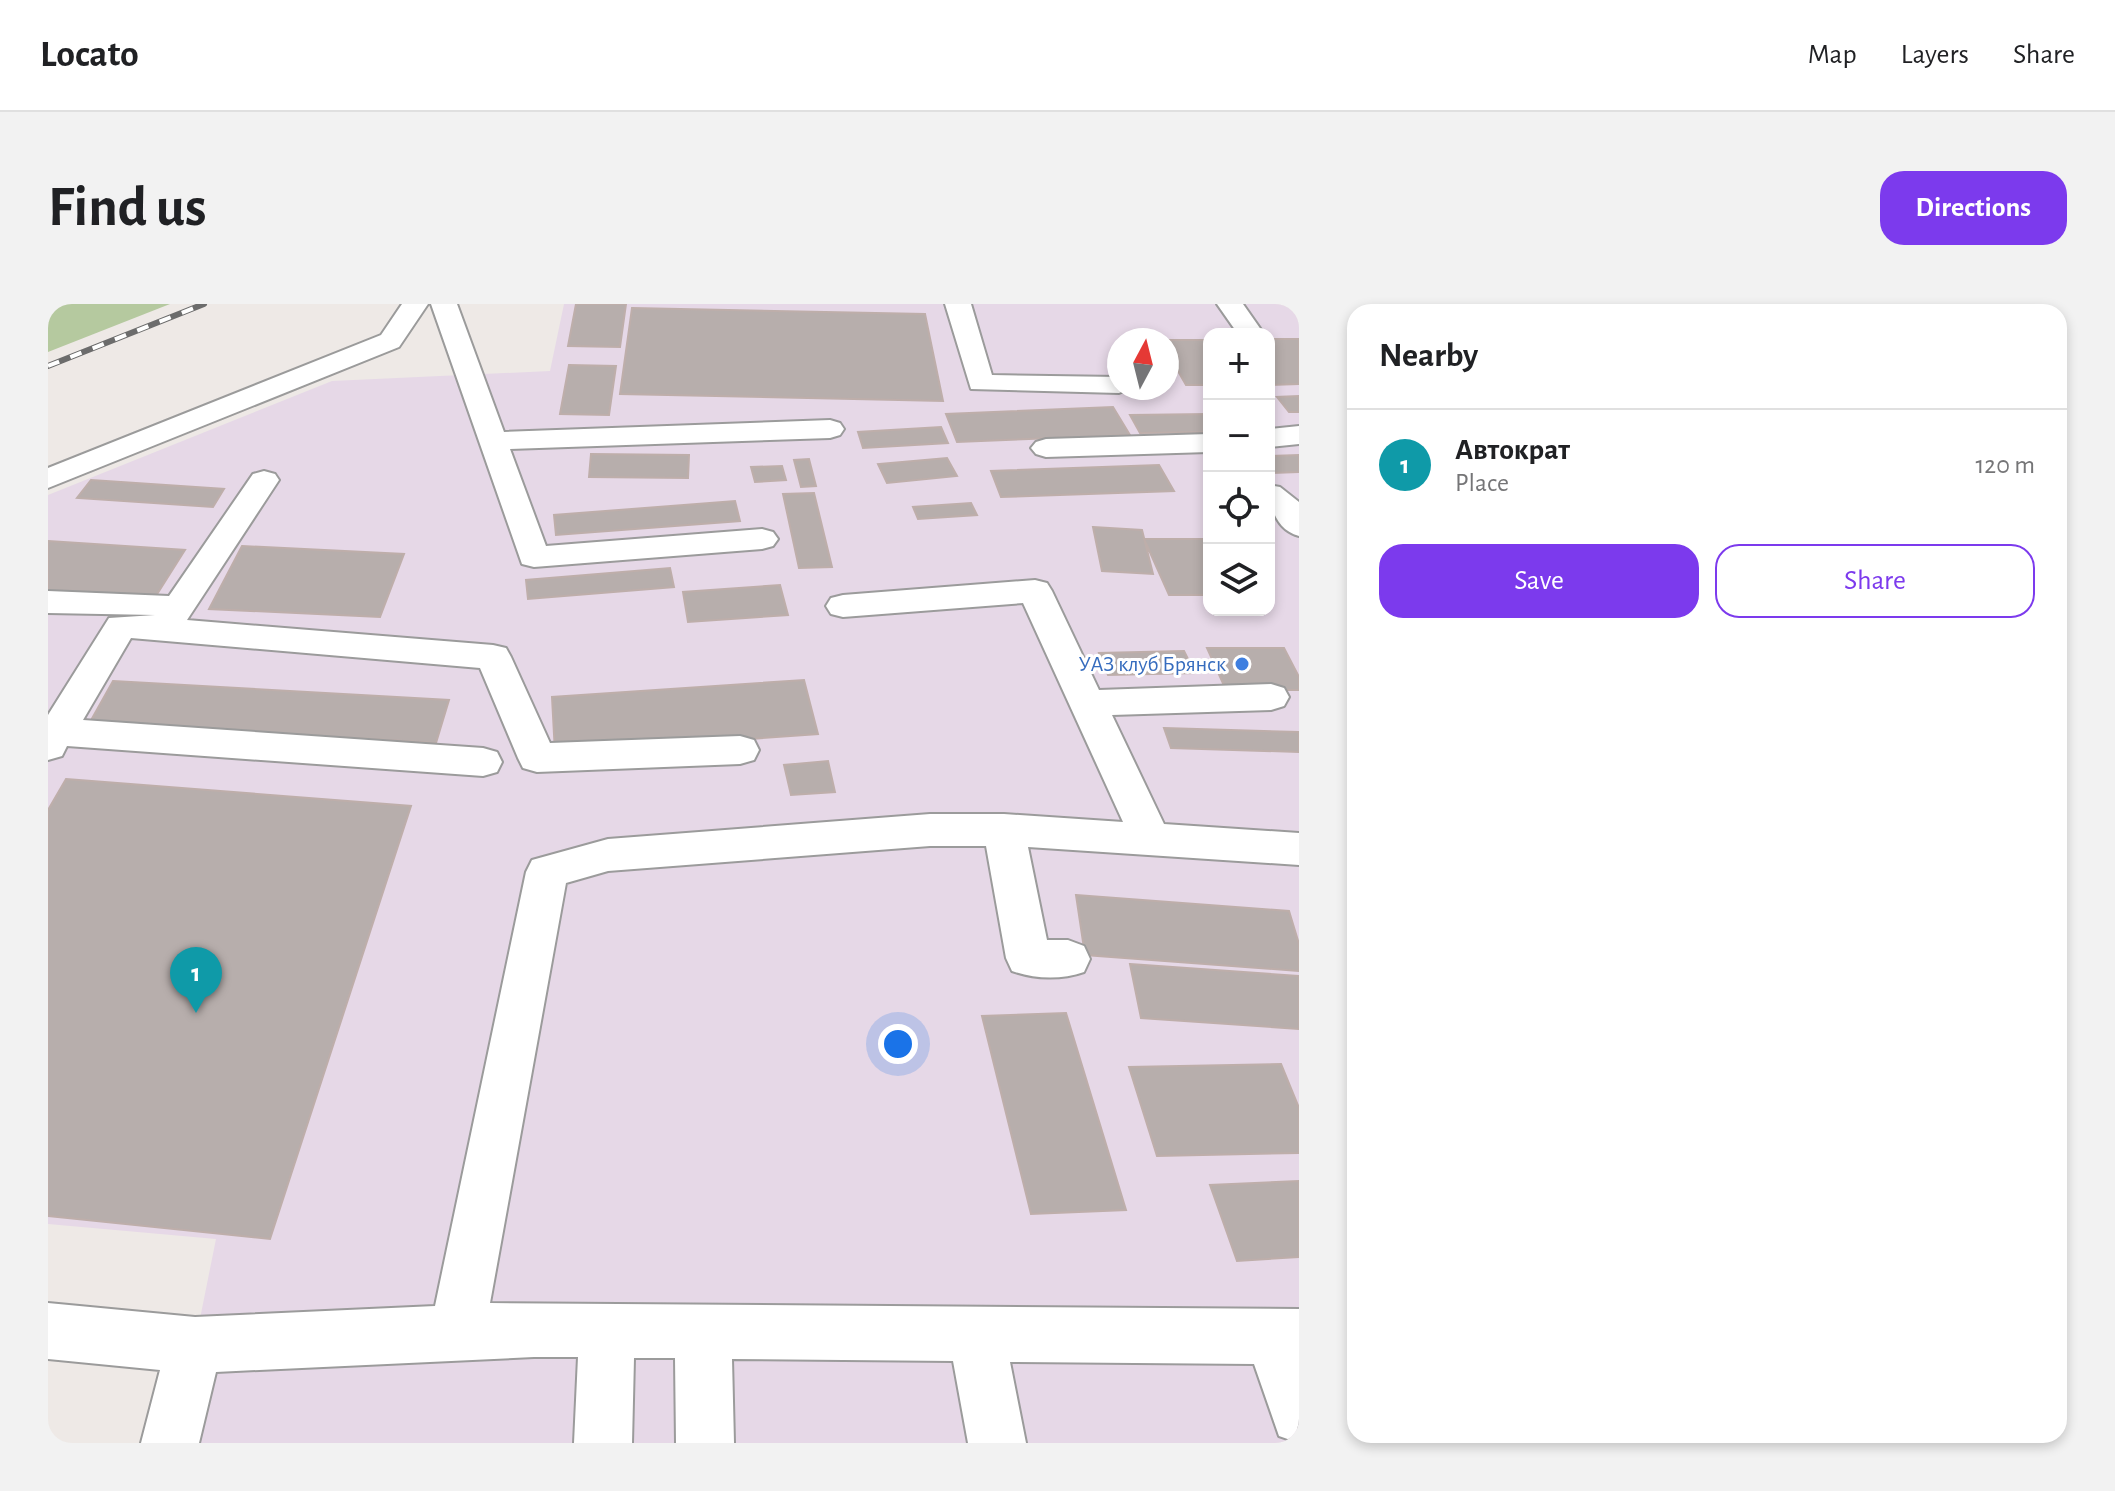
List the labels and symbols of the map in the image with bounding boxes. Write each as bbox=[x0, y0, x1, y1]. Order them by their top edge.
north arrow bbox=[1107, 328, 1179, 400]
place label: УАЗ клуб Брянск bbox=[1079, 653, 1226, 675]
marker: УАЗ клуб Брянск bbox=[1233, 655, 1251, 673]
pin: 1 bbox=[170, 947, 222, 1013]
your location bbox=[878, 1024, 918, 1064]

